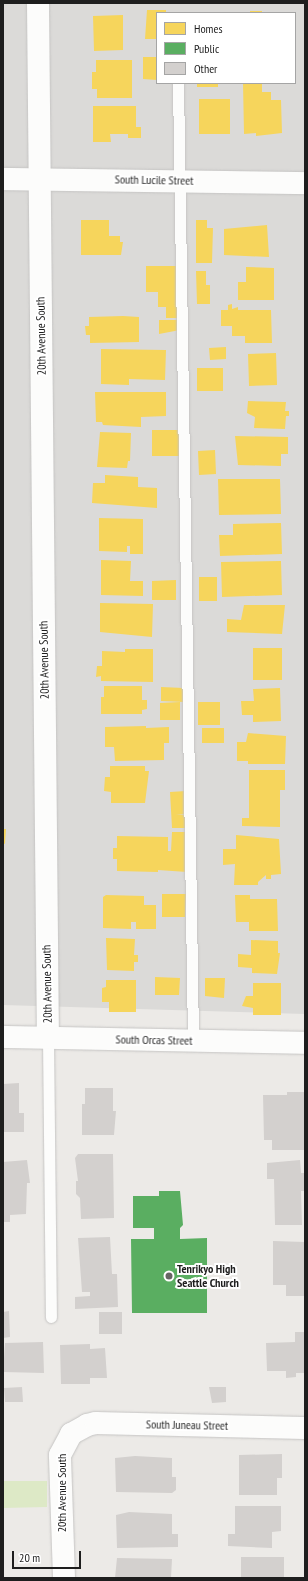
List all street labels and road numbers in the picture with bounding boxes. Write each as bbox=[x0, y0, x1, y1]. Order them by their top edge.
street label: South Lucile Street bbox=[115, 172, 193, 188]
street label: 20th Avenue South bbox=[33, 296, 49, 376]
street label: 20th Avenue South bbox=[36, 620, 52, 700]
street label: 20th Avenue South bbox=[39, 944, 55, 1024]
street label: South Orcas Street bbox=[115, 1032, 193, 1048]
street label: South Juneau Street bbox=[146, 1417, 228, 1433]
street label: 20th Avenue South bbox=[55, 1454, 69, 1532]

